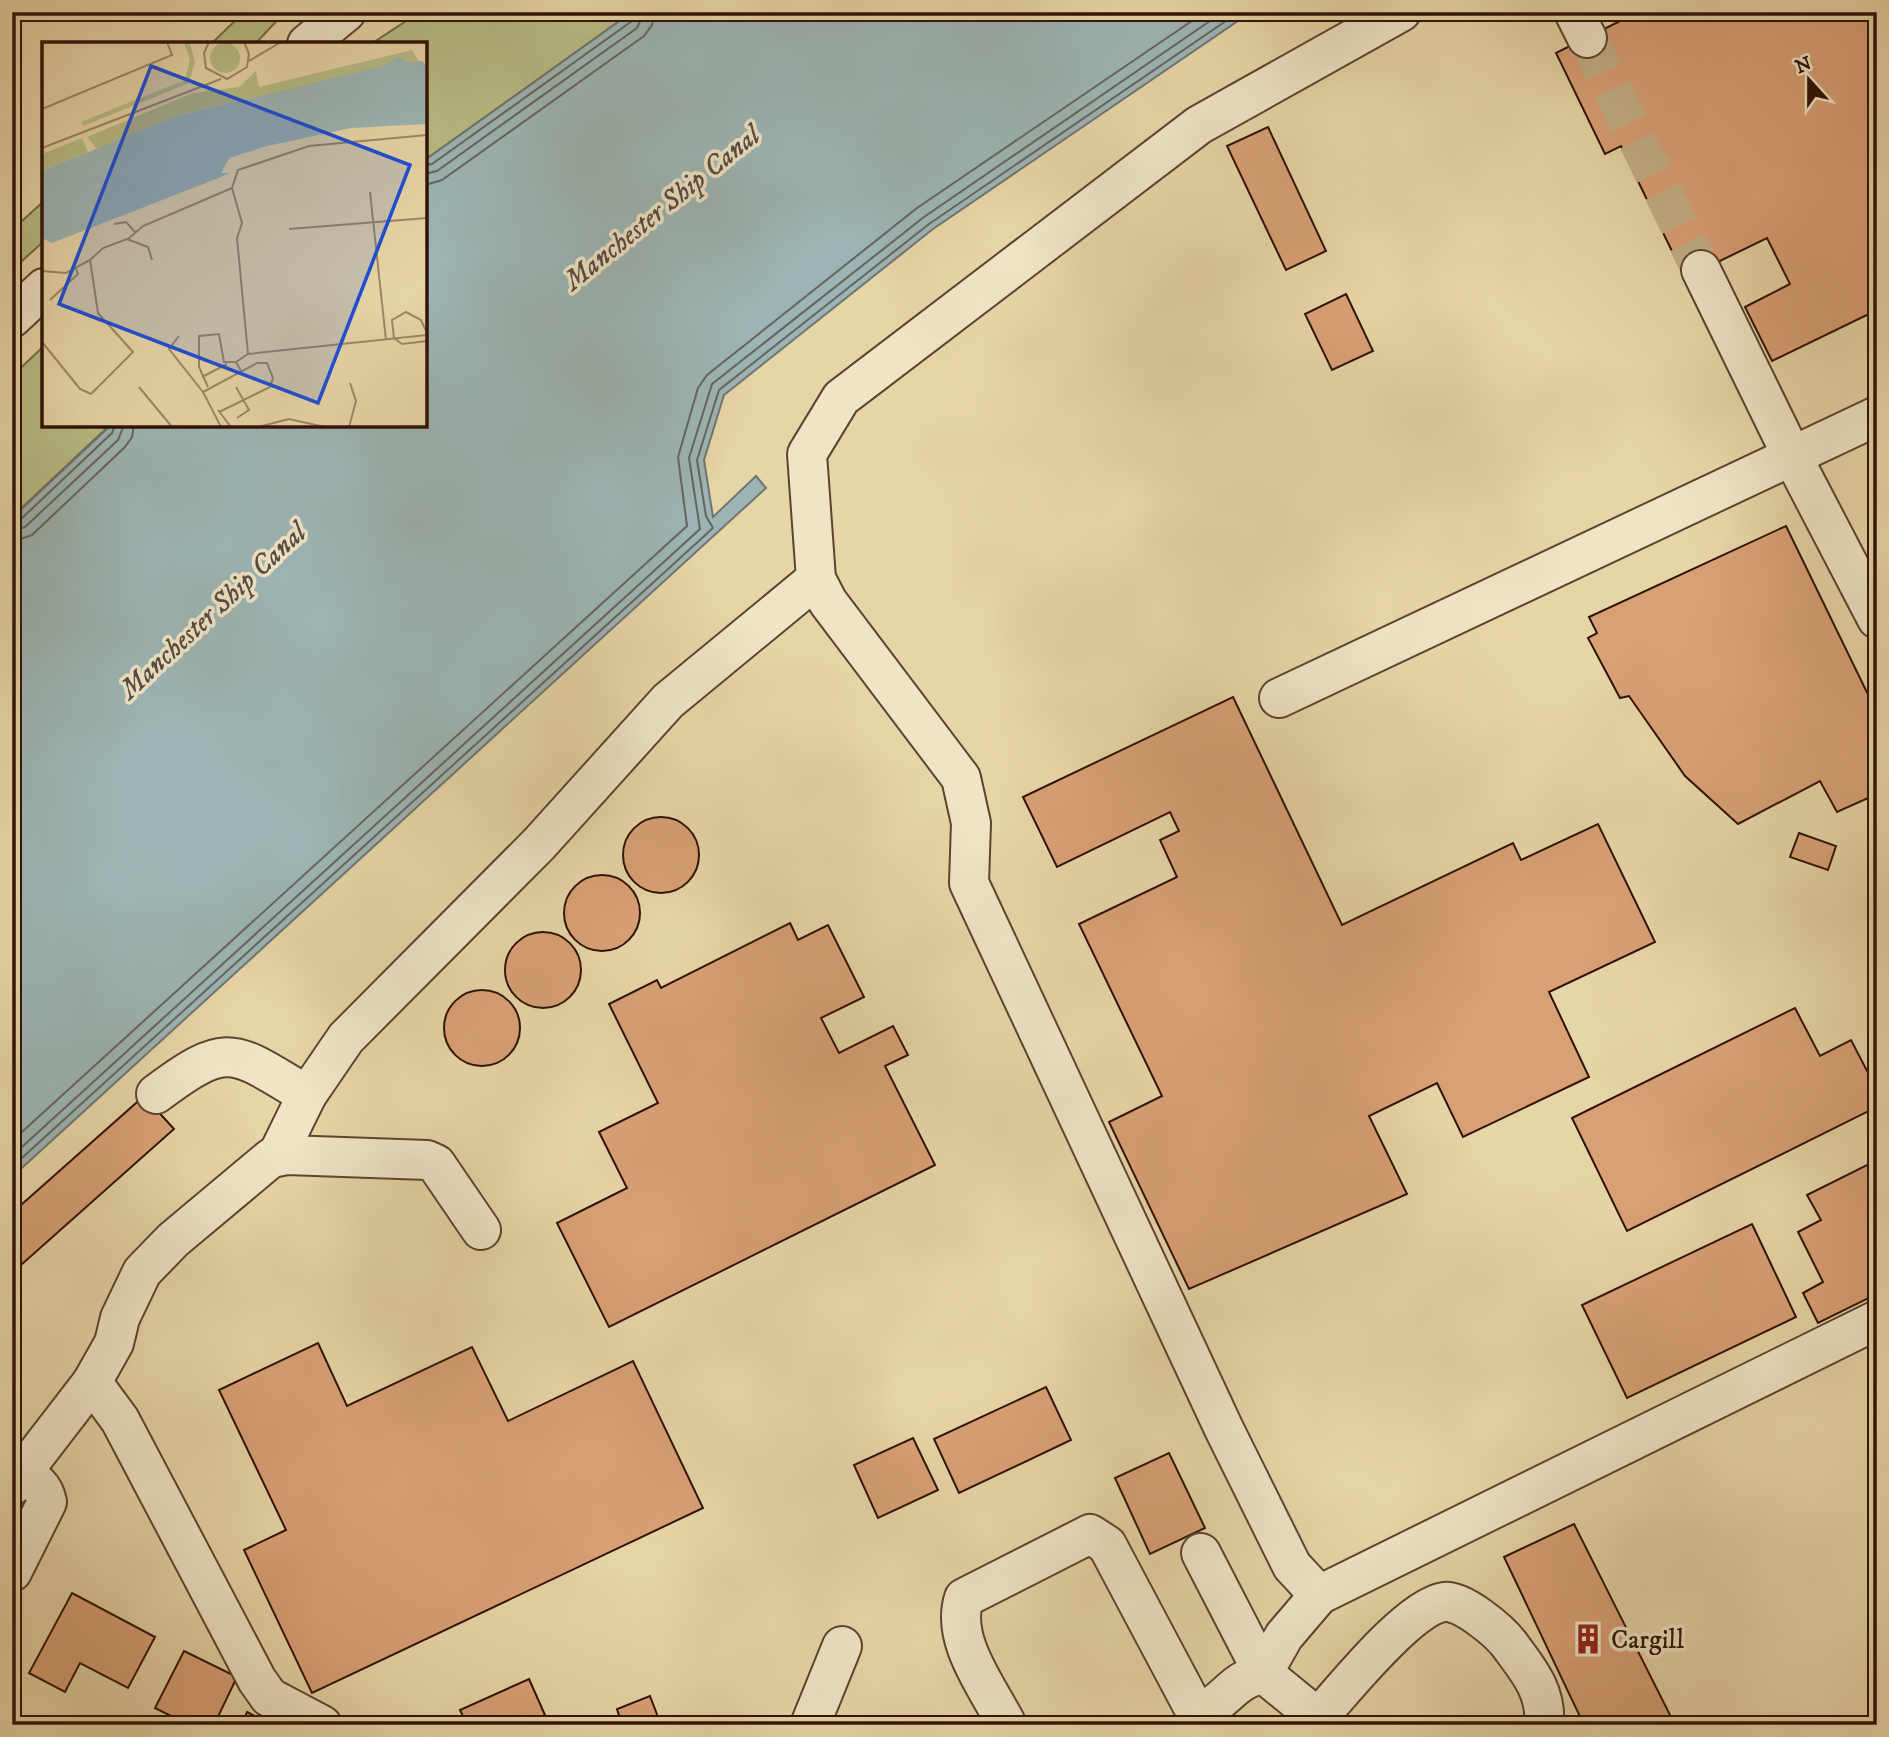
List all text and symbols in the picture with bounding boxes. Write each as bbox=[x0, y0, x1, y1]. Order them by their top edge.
inset map bbox=[42, 42, 427, 427]
north arrow bbox=[1773, 46, 1843, 116]
text: N bbox=[1792, 52, 1815, 79]
water label: Manchester Ship Canal bbox=[555, 116, 769, 299]
water label: Manchester Ship Canal bbox=[111, 514, 316, 708]
building icon: Cargill bbox=[1571, 1622, 1605, 1656]
place label: Cargill bbox=[1611, 1624, 1684, 1657]

